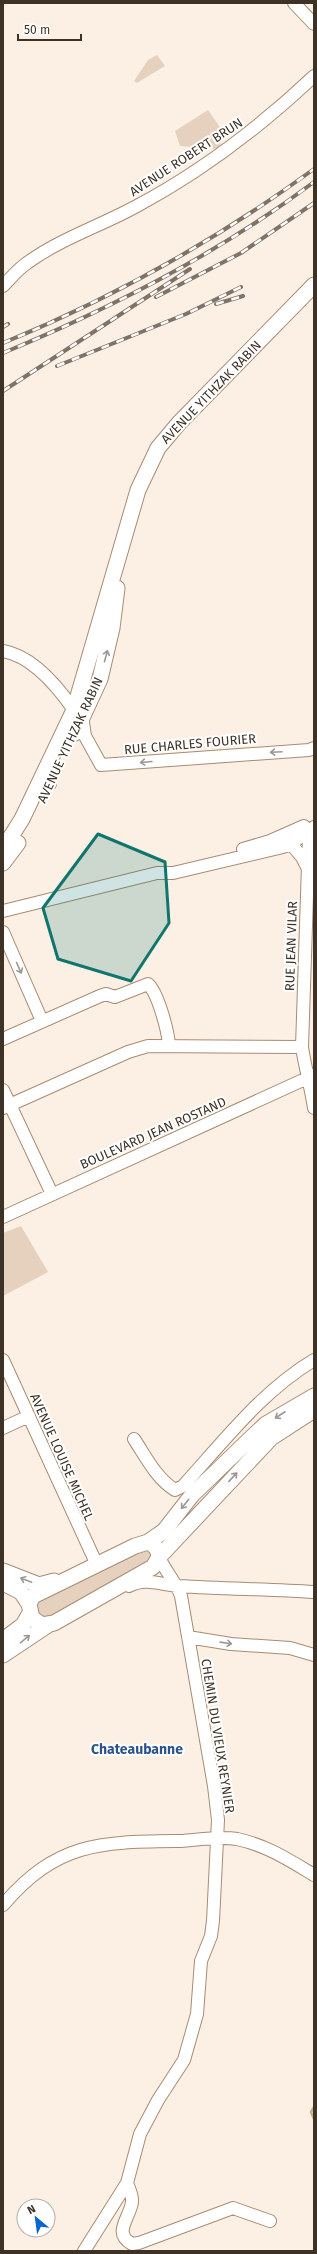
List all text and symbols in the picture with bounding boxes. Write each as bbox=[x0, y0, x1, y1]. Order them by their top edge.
scale bar bbox=[18, 16, 81, 42]
text: 50 m bbox=[24, 23, 50, 37]
street label: AVENUE ROBERT BRUN bbox=[127, 115, 245, 199]
street label: AVENUE YITHZAK RABIN bbox=[158, 337, 264, 447]
one-way arrow bbox=[103, 650, 110, 663]
street label: AVENUE YITHZAK RABIN bbox=[34, 675, 106, 805]
street label: RUE CHARLES FOURIER bbox=[123, 731, 257, 757]
one-way arrow bbox=[270, 748, 283, 755]
one-way arrow bbox=[140, 758, 153, 766]
street label: RUE JEAN VILAR bbox=[282, 900, 300, 991]
one-way arrow bbox=[16, 961, 23, 973]
street label: BOULEVARD JEAN ROSTAND bbox=[78, 1094, 228, 1172]
street label: AVENUE LOUISE MICHEL bbox=[27, 1391, 97, 1523]
one-way arrow bbox=[274, 1412, 286, 1420]
one-way arrow bbox=[228, 1472, 238, 1482]
one-way arrow bbox=[181, 1498, 190, 1509]
one-way arrow bbox=[20, 1576, 32, 1584]
one-way arrow bbox=[19, 1635, 30, 1644]
one-way arrow bbox=[219, 1639, 232, 1647]
street label: CHEMIN DU VIEUX REYNIER bbox=[198, 1658, 238, 1814]
district label: Chateaubanne bbox=[91, 1741, 183, 1758]
north arrow bbox=[16, 2198, 56, 2238]
text: N bbox=[25, 2202, 38, 2217]

